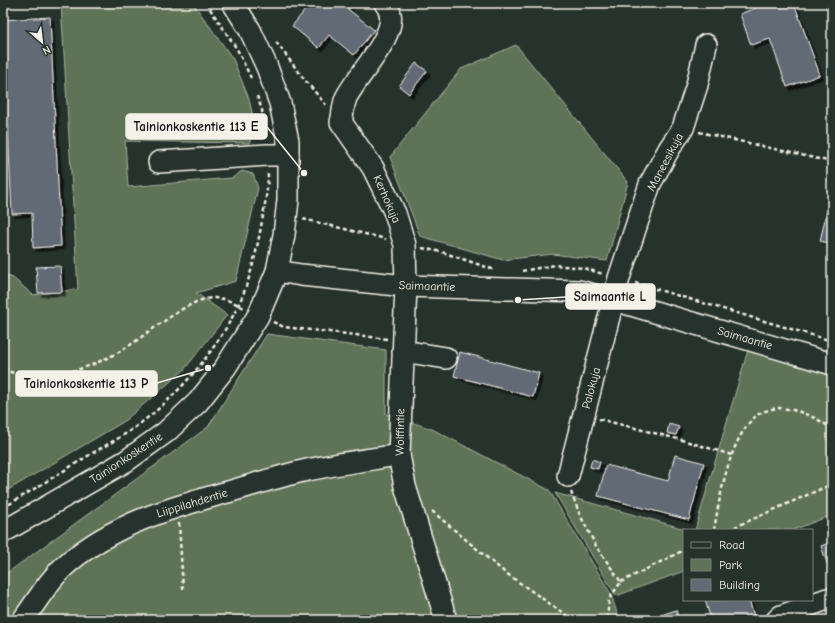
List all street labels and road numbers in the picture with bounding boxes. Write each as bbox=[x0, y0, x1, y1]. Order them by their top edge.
street label: Maneesikuja bbox=[644, 131, 686, 193]
street label: Kerhokuja bbox=[370, 173, 404, 225]
street label: Saimaantie bbox=[398, 278, 456, 294]
street label: Saimaantie bbox=[716, 323, 774, 353]
street label: Palokuja bbox=[579, 366, 603, 410]
street label: Wolffintie bbox=[393, 408, 407, 456]
street label: Tainionkoskentie bbox=[87, 429, 165, 487]
street label: Liippilahdentie bbox=[155, 486, 229, 520]

